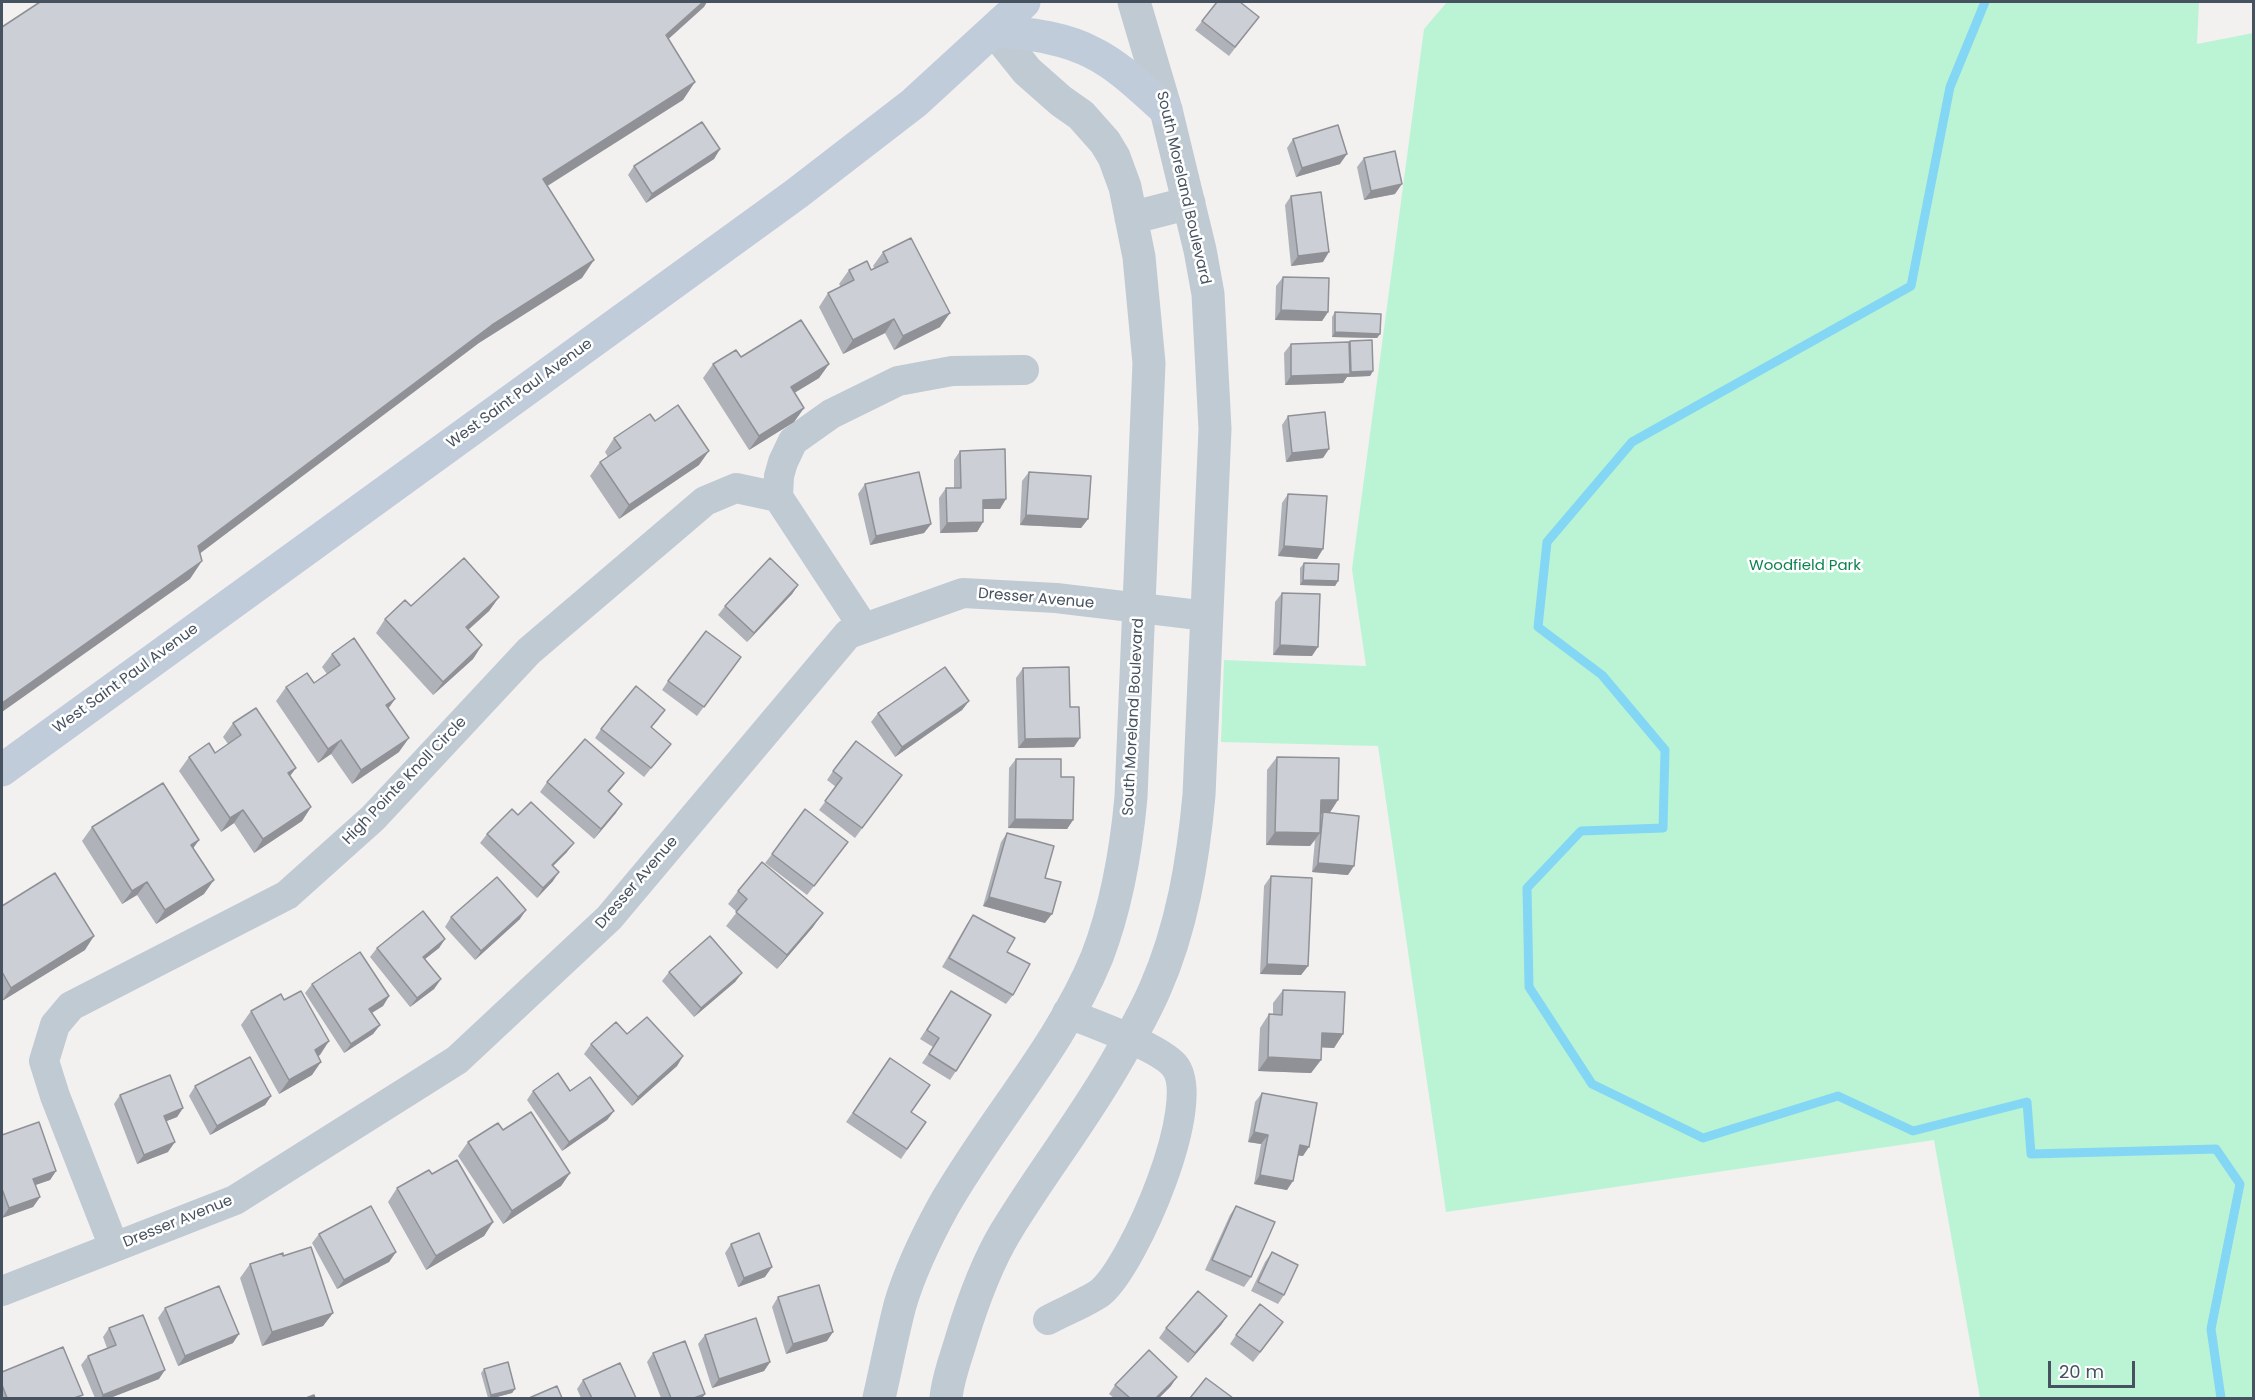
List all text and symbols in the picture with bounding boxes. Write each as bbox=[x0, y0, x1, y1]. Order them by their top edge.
street label: South Moreland Boulevard bbox=[1152, 90, 1214, 286]
street label: West Saint Paul Avenue bbox=[444, 335, 596, 453]
park label: Woodfield Park bbox=[1749, 557, 1861, 575]
street label: Dresser Avenue bbox=[977, 585, 1095, 613]
street label: South Moreland Boulevard bbox=[1120, 618, 1148, 816]
street label: West Saint Paul Avenue bbox=[50, 620, 202, 738]
street label: High Pointe Knoll Circle bbox=[339, 713, 471, 849]
street label: Dresser Avenue bbox=[592, 833, 682, 933]
street label: Dresser Avenue bbox=[121, 1192, 235, 1252]
scale bar bbox=[2051, 1349, 2138, 1387]
text: 20 m bbox=[2059, 1359, 2104, 1384]

